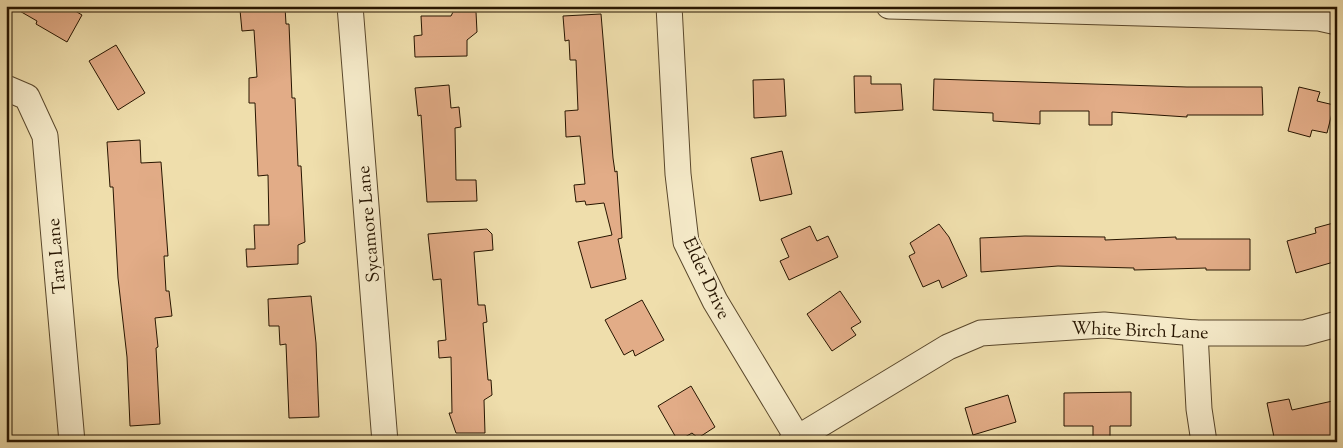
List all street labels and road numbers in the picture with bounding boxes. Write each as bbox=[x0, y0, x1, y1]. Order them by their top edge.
street label: Sycamore Lane bbox=[352, 164, 388, 283]
street label: Tara Lane bbox=[42, 217, 74, 295]
street label: Elder Drive bbox=[675, 233, 736, 324]
street label: White Birch Lane bbox=[1071, 317, 1209, 347]

